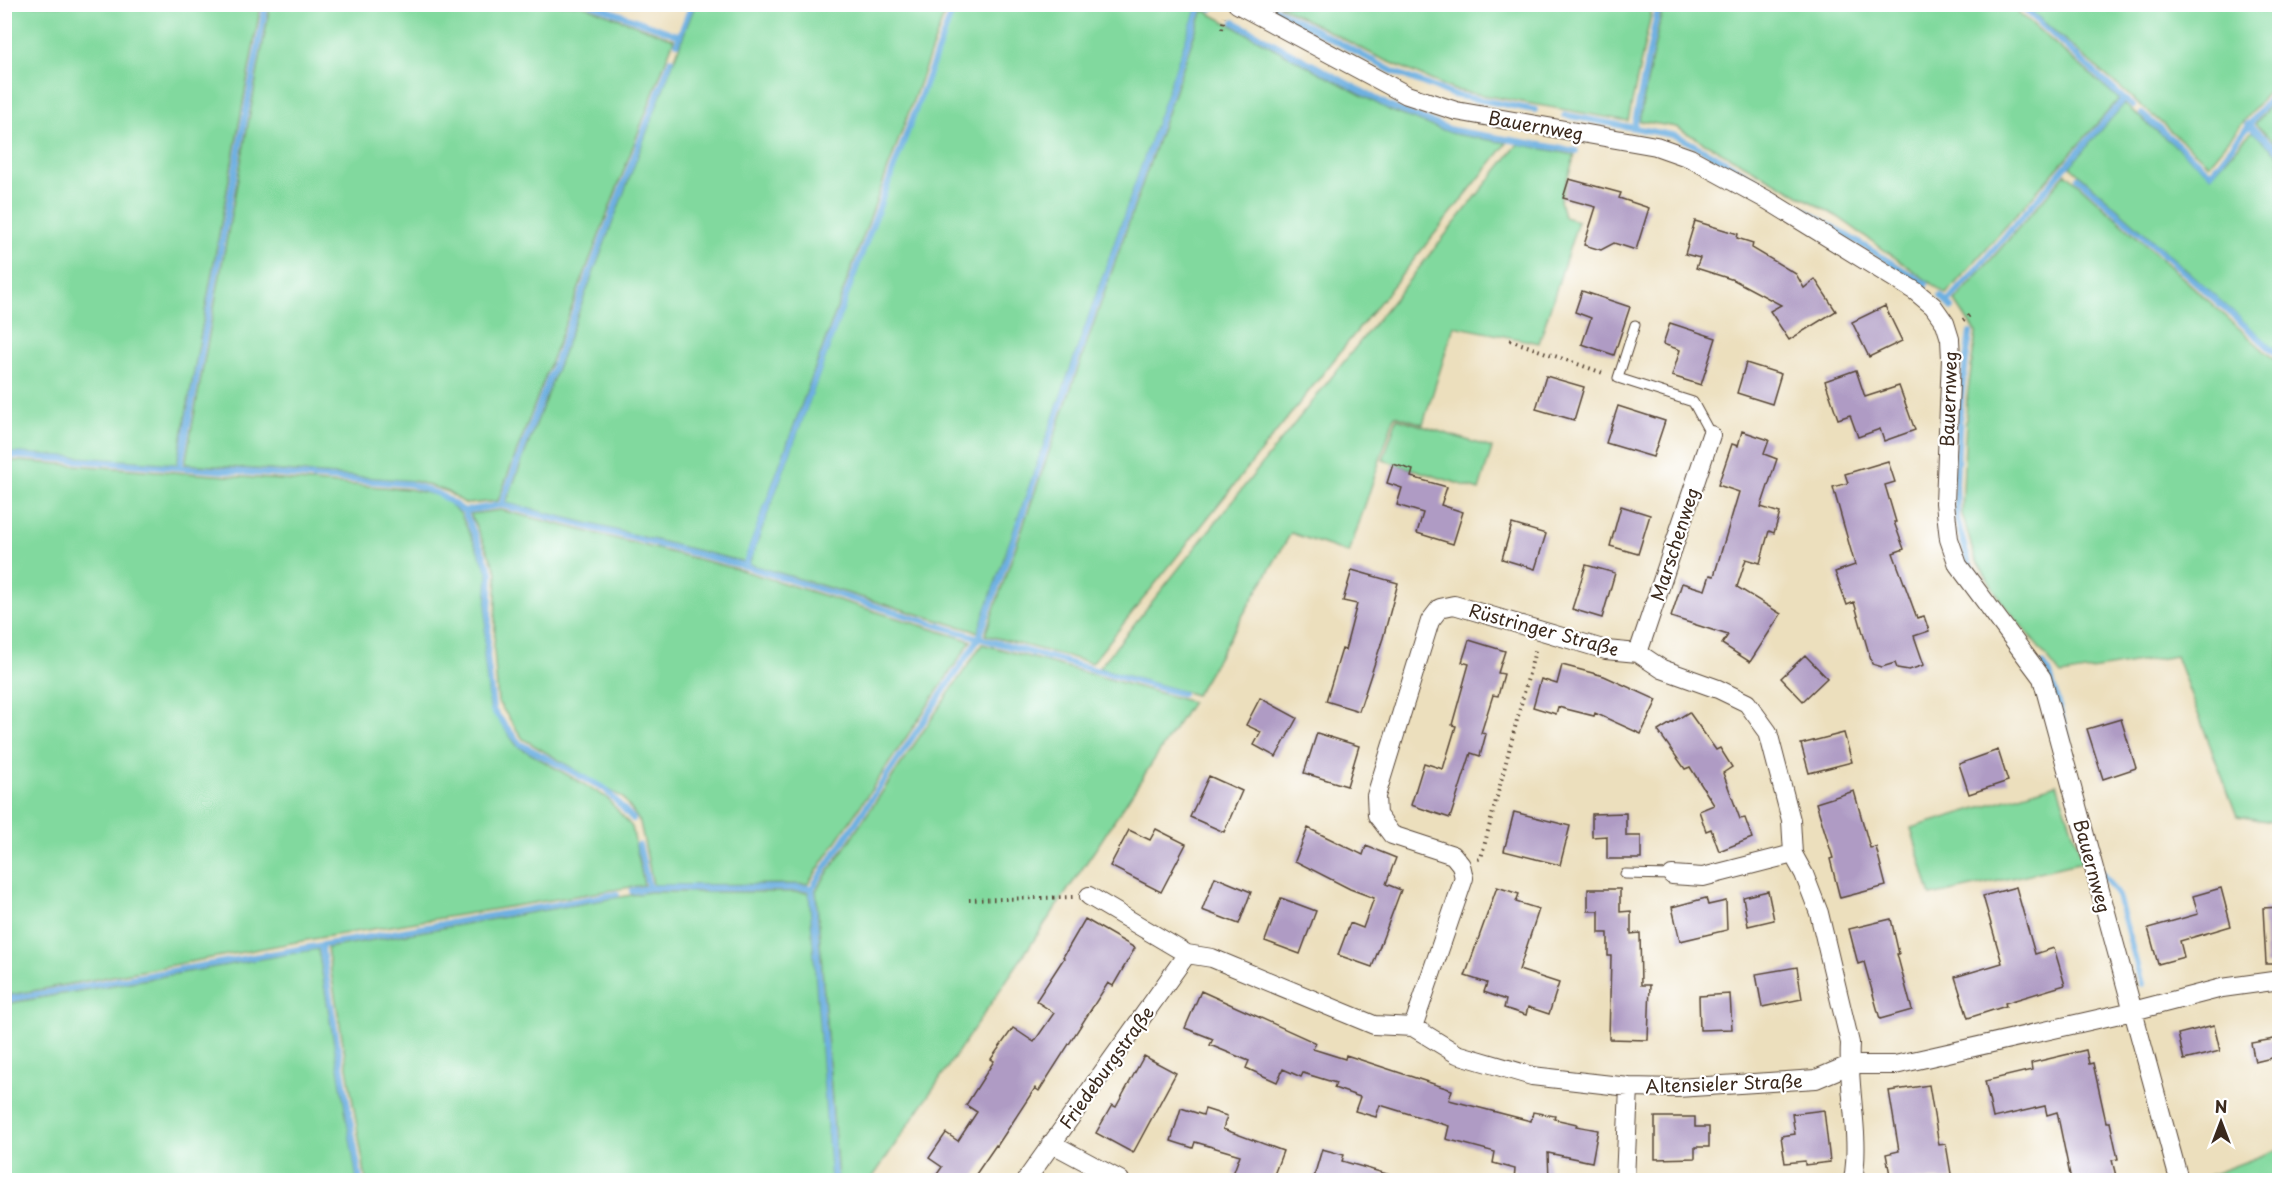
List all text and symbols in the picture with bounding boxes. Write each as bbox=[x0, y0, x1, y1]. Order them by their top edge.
street label: Bauernweg bbox=[1486, 103, 1586, 147]
street label: Bauernweg bbox=[1933, 350, 1963, 448]
street label: Marschenweg bbox=[1643, 484, 1705, 604]
street label: Rüstringer Straße bbox=[1466, 596, 1622, 662]
street label: Bauernweg bbox=[2068, 816, 2118, 916]
street label: Friedeburgstraße bbox=[1052, 1000, 1160, 1134]
street label: Altensieler Straße bbox=[1645, 1067, 1803, 1099]
north arrow bbox=[2191, 1092, 2251, 1152]
text: N bbox=[2215, 1094, 2227, 1118]

